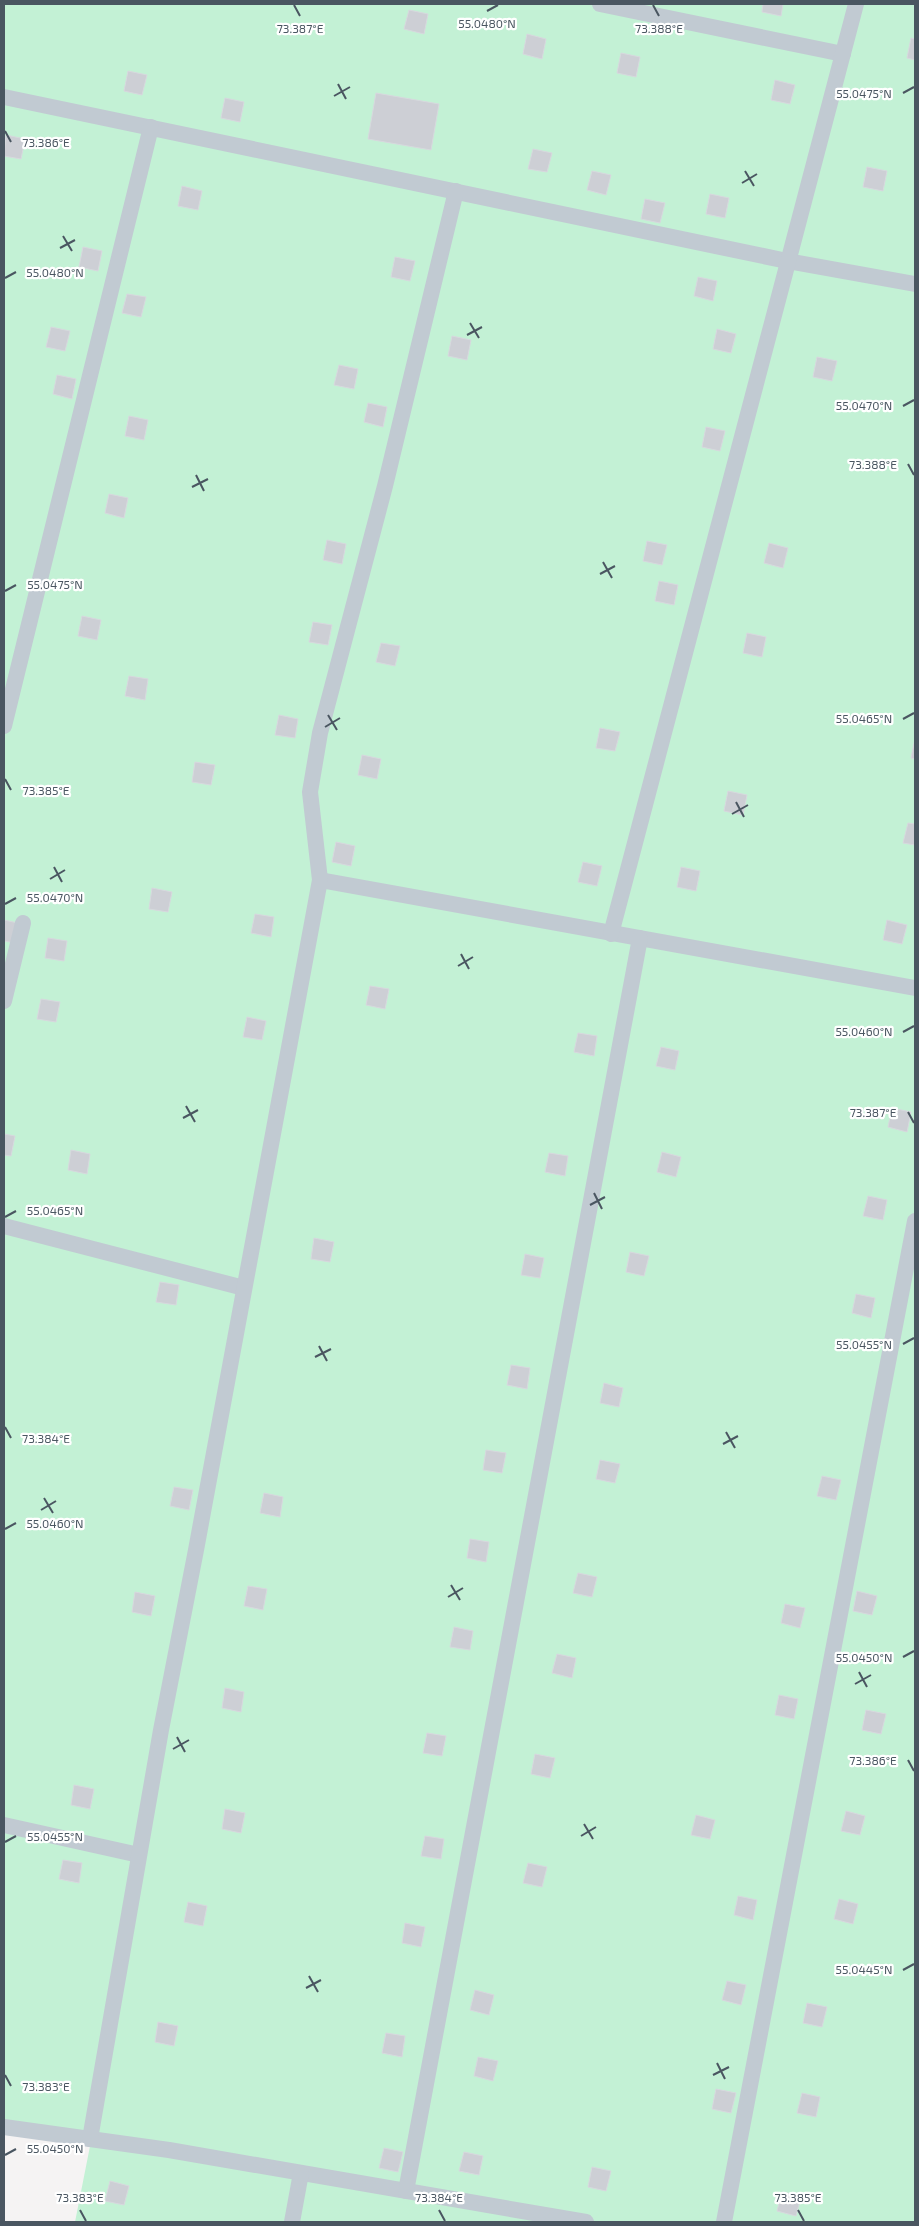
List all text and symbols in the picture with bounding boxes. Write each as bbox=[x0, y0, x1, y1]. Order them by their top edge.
text: 55.0480°N bbox=[458, 16, 516, 30]
text: 73.387°E bbox=[277, 21, 324, 35]
text: 73.388°E bbox=[635, 21, 683, 35]
text: 55.0475°N bbox=[836, 86, 892, 100]
text: 73.386°E bbox=[22, 135, 70, 149]
text: 55.0480°N bbox=[26, 265, 84, 279]
text: 55.0470°N bbox=[836, 398, 892, 412]
text: 73.388°E bbox=[849, 457, 897, 471]
text: 55.0475°N bbox=[27, 577, 83, 591]
text: 55.0465°N bbox=[836, 711, 892, 725]
text: 73.385°E bbox=[22, 783, 70, 797]
text: 55.0470°N bbox=[27, 890, 83, 904]
text: 55.0460°N bbox=[835, 1024, 893, 1038]
text: 73.387°E bbox=[850, 1105, 897, 1119]
text: 55.0465°N bbox=[27, 1203, 83, 1217]
text: 55.0455°N bbox=[836, 1337, 892, 1351]
text: 73.384°E bbox=[22, 1431, 70, 1445]
text: 55.0460°N bbox=[26, 1516, 84, 1530]
text: 55.0450°N bbox=[836, 1650, 892, 1664]
text: 73.386°E bbox=[849, 1753, 897, 1767]
text: 55.0455°N bbox=[27, 1829, 83, 1843]
text: 55.0445°N bbox=[836, 1962, 892, 1976]
text: 73.383°E bbox=[22, 2079, 70, 2093]
text: 55.0450°N bbox=[27, 2141, 83, 2155]
text: 73.383°E bbox=[56, 2190, 104, 2204]
text: 73.384°E bbox=[415, 2190, 463, 2204]
text: 73.385°E bbox=[774, 2190, 822, 2204]

